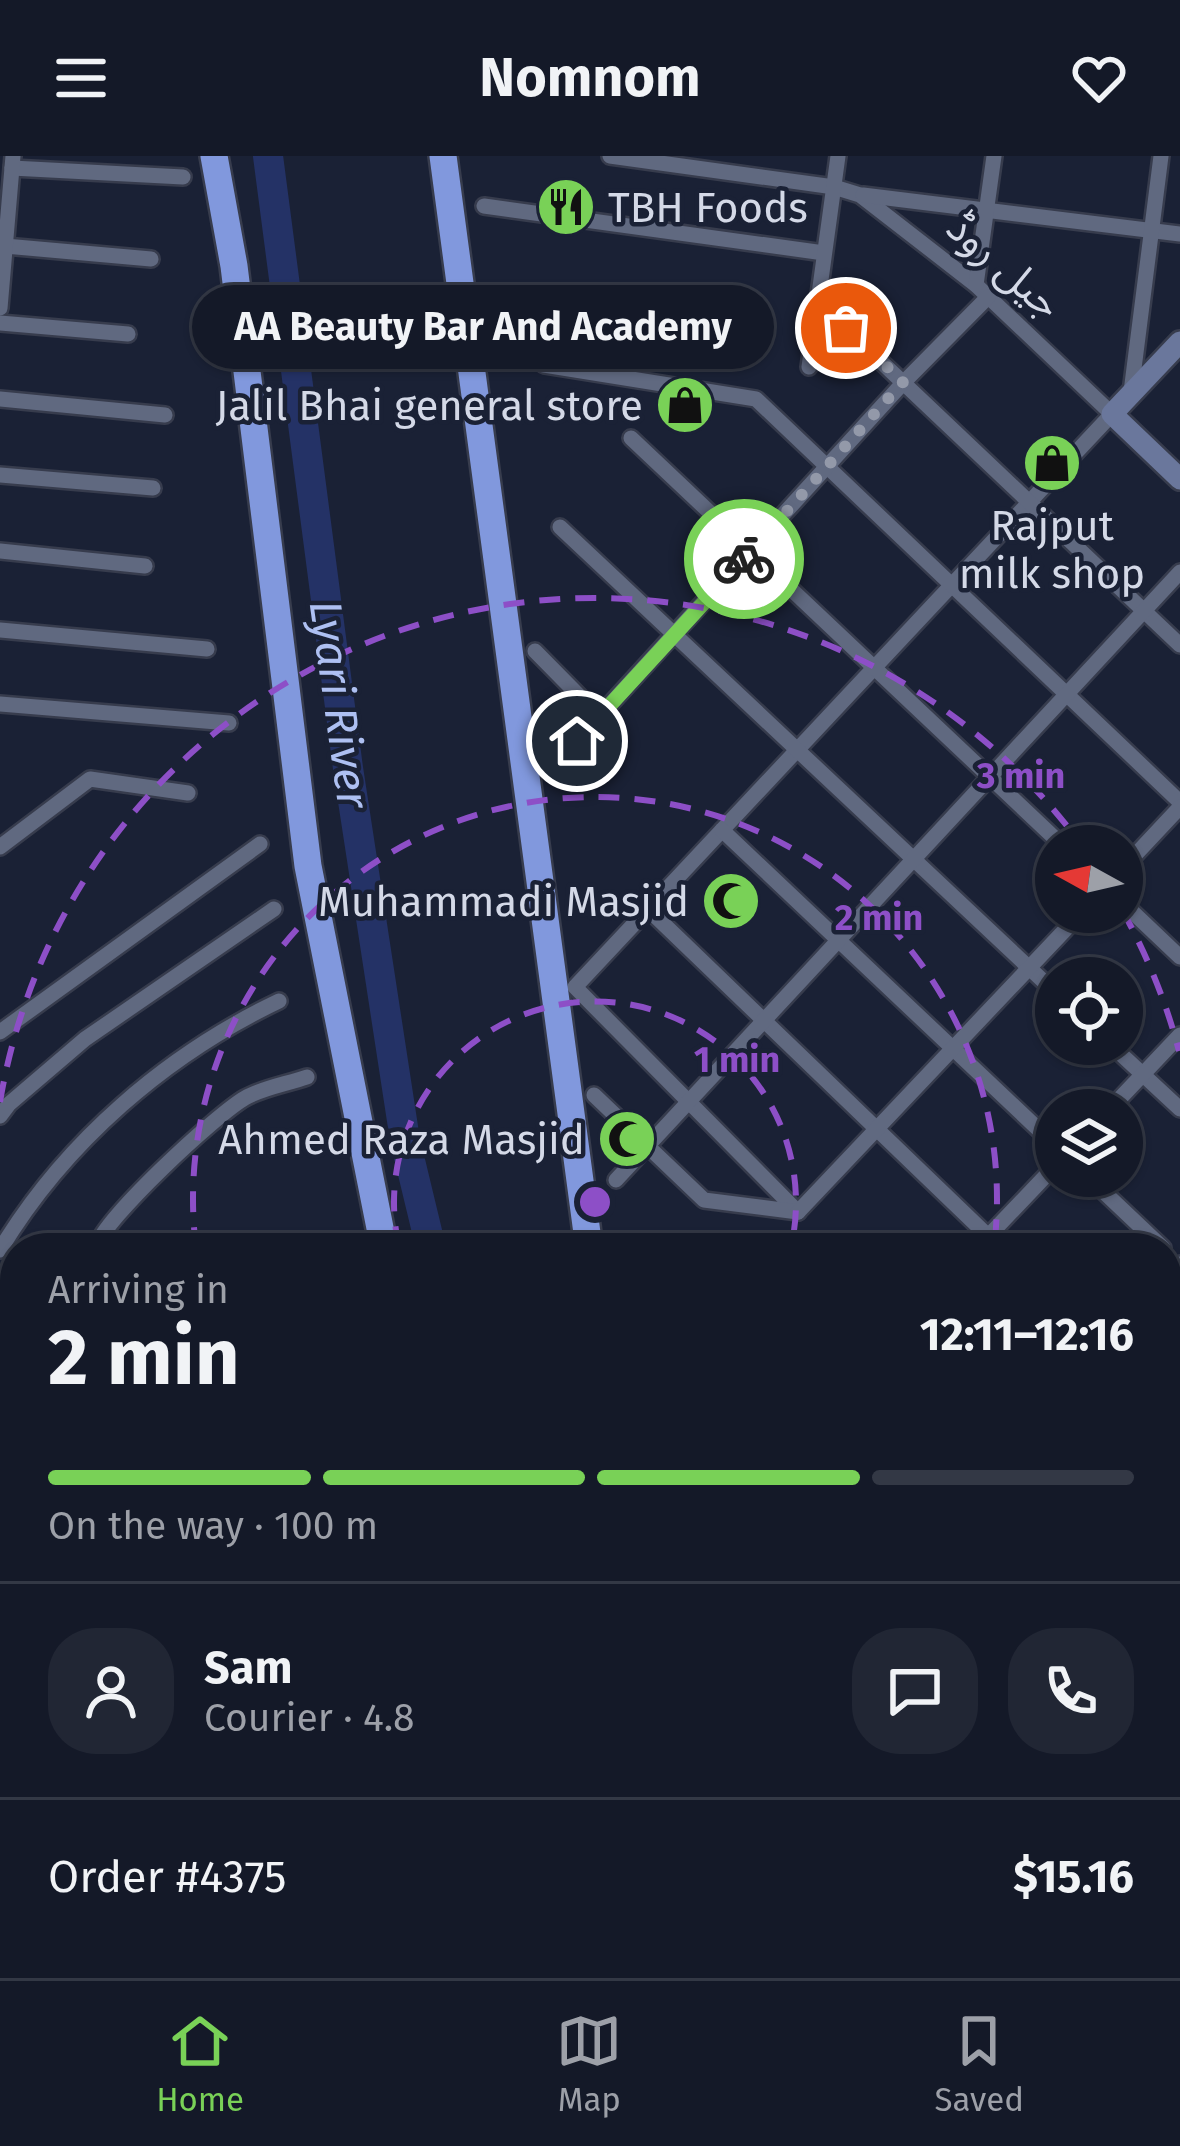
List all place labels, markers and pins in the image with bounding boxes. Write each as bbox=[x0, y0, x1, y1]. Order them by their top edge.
restaurant icon: TBH Foods bbox=[535, 176, 597, 238]
place label: TBH Foods bbox=[608, 183, 808, 233]
pin bbox=[795, 277, 897, 379]
callout: AA Beauty Bar And Academy bbox=[192, 286, 774, 370]
shop icon: Jalil Bhai general store bbox=[654, 374, 716, 436]
place label: Jalil Bhai general store bbox=[216, 381, 643, 431]
shop icon: Rajput milk shop bbox=[1021, 432, 1083, 494]
place label: Rajput milk shop bbox=[959, 501, 1145, 599]
pin bbox=[526, 690, 628, 792]
mosque icon: Muhammadi Masjid bbox=[700, 870, 762, 932]
place label: Muhammadi Masjid bbox=[318, 877, 689, 927]
mosque icon: Ahmed Raza Masjid bbox=[596, 1108, 658, 1170]
place label: Ahmed Raza Masjid bbox=[218, 1115, 585, 1165]
centre of rings bbox=[574, 1181, 616, 1223]

